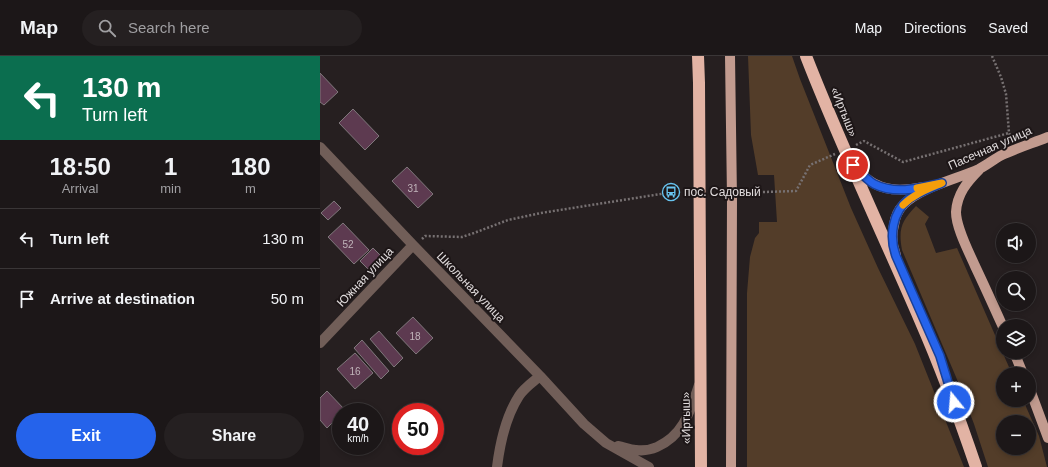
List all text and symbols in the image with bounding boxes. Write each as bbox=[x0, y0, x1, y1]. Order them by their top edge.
search box bbox=[82, 10, 362, 46]
text: Map bbox=[20, 17, 58, 38]
icon: search bbox=[96, 17, 118, 39]
text: Search here bbox=[128, 19, 210, 36]
text: Map bbox=[855, 20, 882, 36]
text: Directions bbox=[904, 20, 966, 36]
text: Saved bbox=[988, 20, 1028, 36]
icon: left bbox=[16, 72, 68, 124]
text: 130 m bbox=[82, 72, 161, 103]
street label: «Иртыш» bbox=[828, 85, 860, 139]
text: Turn left bbox=[82, 105, 147, 125]
street label: Пасечная улица bbox=[946, 123, 1034, 173]
pin bbox=[836, 148, 870, 182]
text: 18:50 bbox=[49, 153, 111, 180]
text: 1 bbox=[164, 153, 177, 180]
text: 180 bbox=[231, 153, 271, 180]
icon: arrive bbox=[842, 154, 864, 176]
text: Arrival bbox=[62, 181, 99, 196]
text: min bbox=[160, 181, 181, 196]
text: m bbox=[245, 181, 256, 196]
bus stop icon: пос. Садовый bbox=[661, 182, 681, 202]
house number: 31 bbox=[407, 183, 419, 194]
place label: пос. Садовый bbox=[684, 185, 761, 199]
map controls bbox=[996, 223, 1036, 455]
button: sound bbox=[996, 223, 1036, 263]
icon: left bbox=[16, 228, 38, 250]
text: Turn left bbox=[50, 230, 109, 247]
text: 130 m bbox=[262, 230, 304, 247]
house number: 52 bbox=[342, 239, 354, 250]
street label: Южная улица bbox=[334, 244, 396, 310]
street label: Школьная улица bbox=[434, 249, 508, 325]
button: search bbox=[996, 271, 1036, 311]
icon: arrive bbox=[16, 288, 38, 310]
text: Arrive at destination bbox=[50, 290, 195, 307]
text: 50 m bbox=[271, 290, 304, 307]
button: layers bbox=[996, 319, 1036, 359]
house number: 18 bbox=[409, 331, 421, 342]
house number: 16 bbox=[349, 366, 361, 377]
button: + bbox=[996, 367, 1036, 407]
position arrow bbox=[933, 381, 975, 423]
street label: «Иртыш» bbox=[679, 391, 693, 444]
speed limit sign: 50 bbox=[392, 403, 444, 455]
button: Exit bbox=[16, 413, 156, 459]
button: Share bbox=[164, 413, 304, 459]
text: 40 bbox=[347, 413, 369, 435]
button: − bbox=[996, 415, 1036, 455]
text: km/h bbox=[347, 433, 369, 444]

